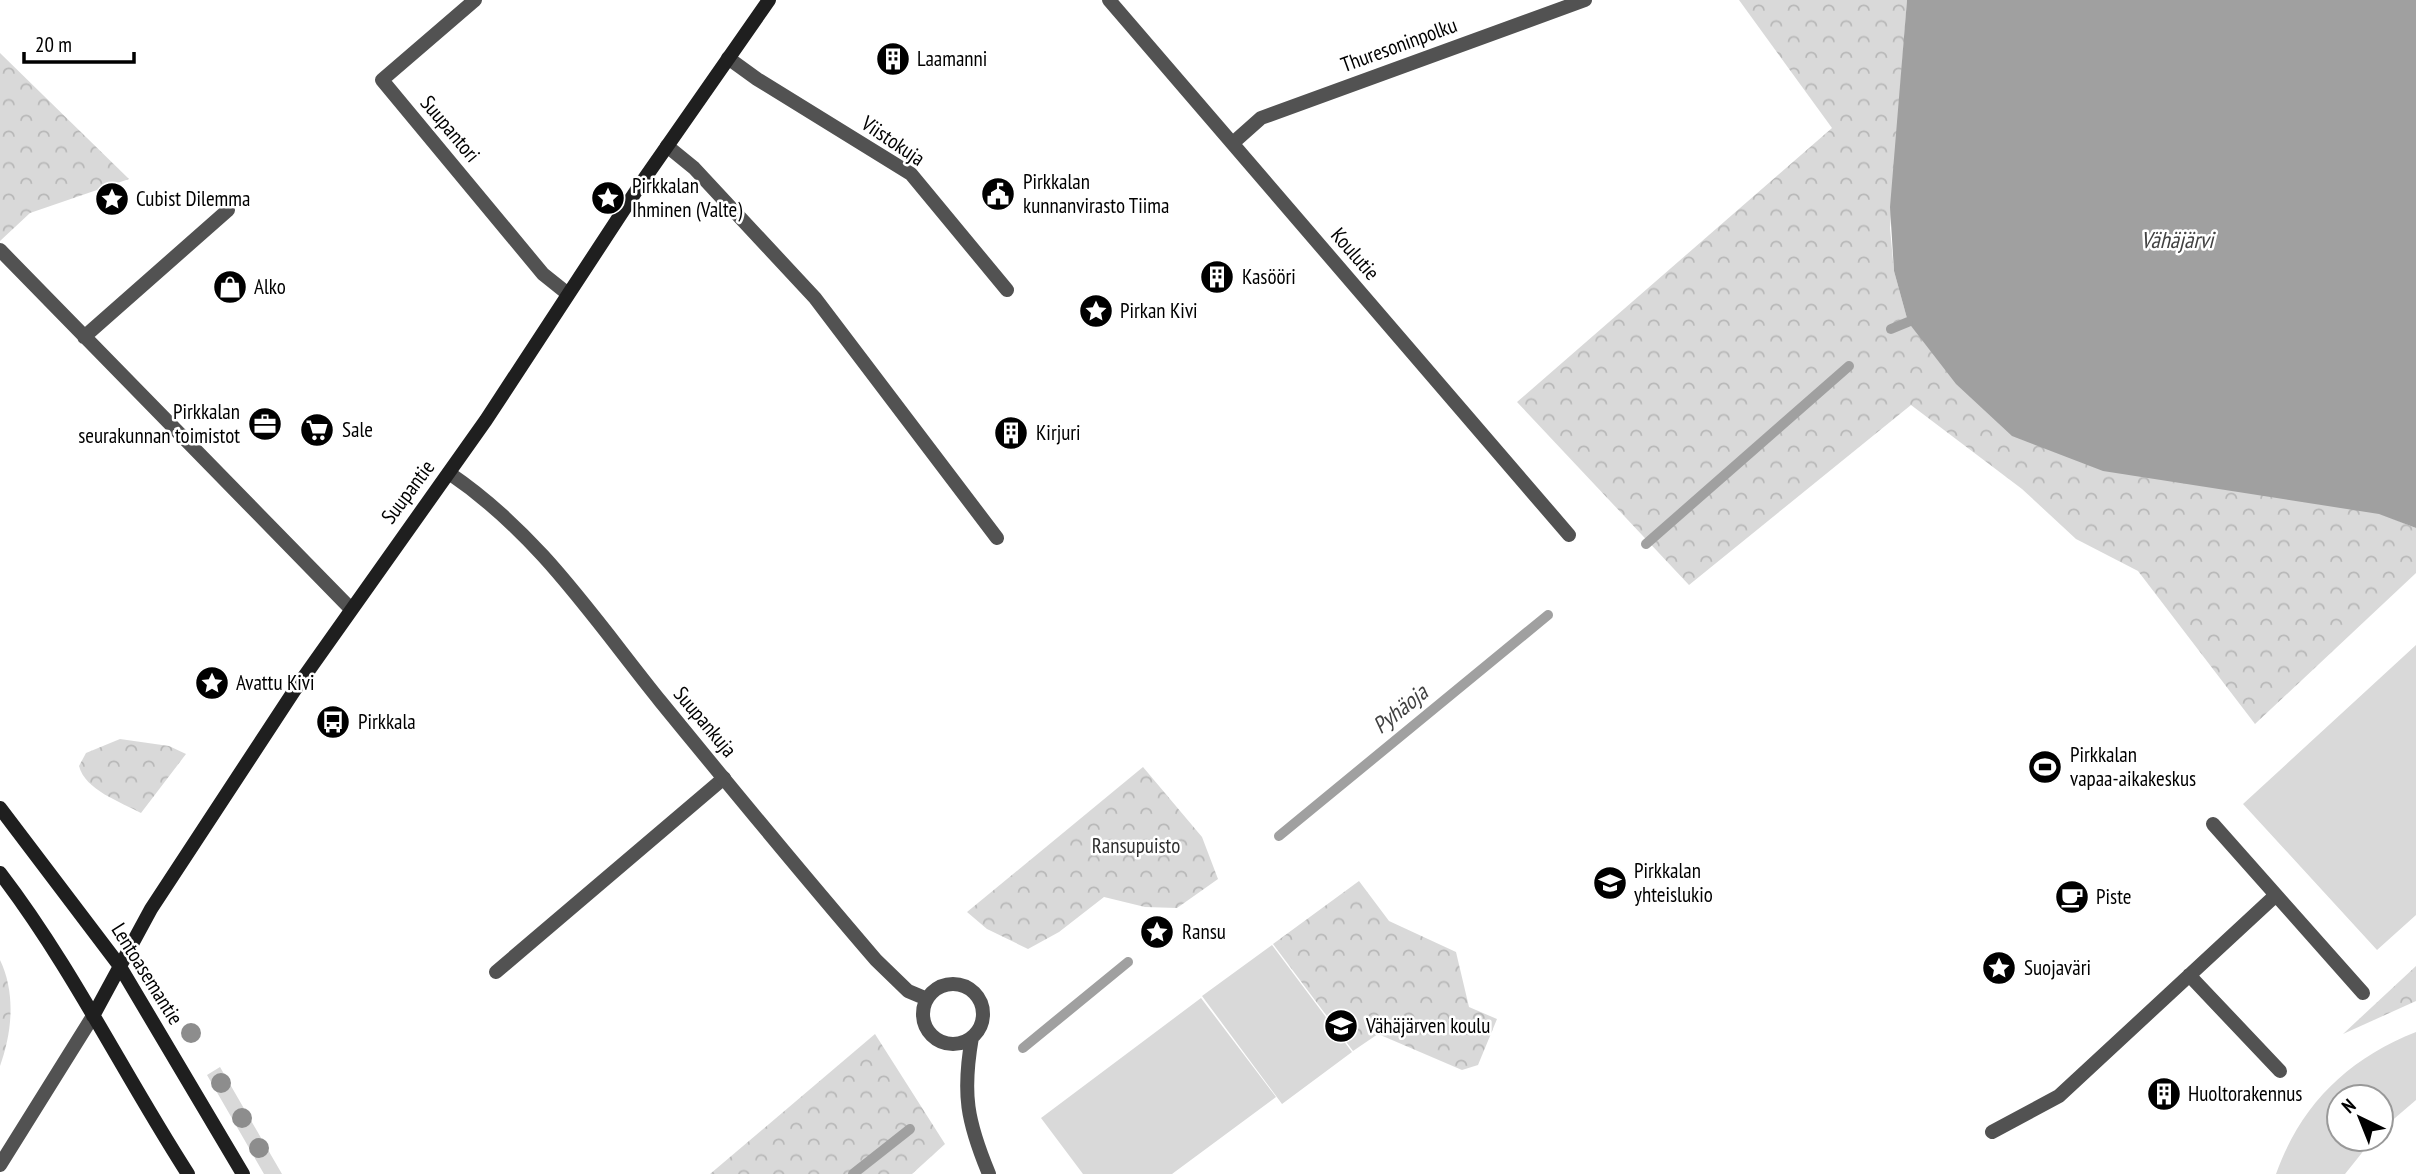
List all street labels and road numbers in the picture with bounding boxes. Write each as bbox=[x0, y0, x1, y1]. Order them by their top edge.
street label: Thuresoninpolku bbox=[1337, 11, 1461, 78]
street label: Suupantori bbox=[415, 90, 486, 168]
street label: Viistokuja bbox=[856, 109, 930, 172]
street label: Koulutie bbox=[1325, 222, 1385, 285]
street label: Suupantie bbox=[375, 454, 440, 529]
street label: Suupankuja bbox=[668, 681, 743, 763]
street label: Lentoasemantie bbox=[106, 918, 189, 1030]

